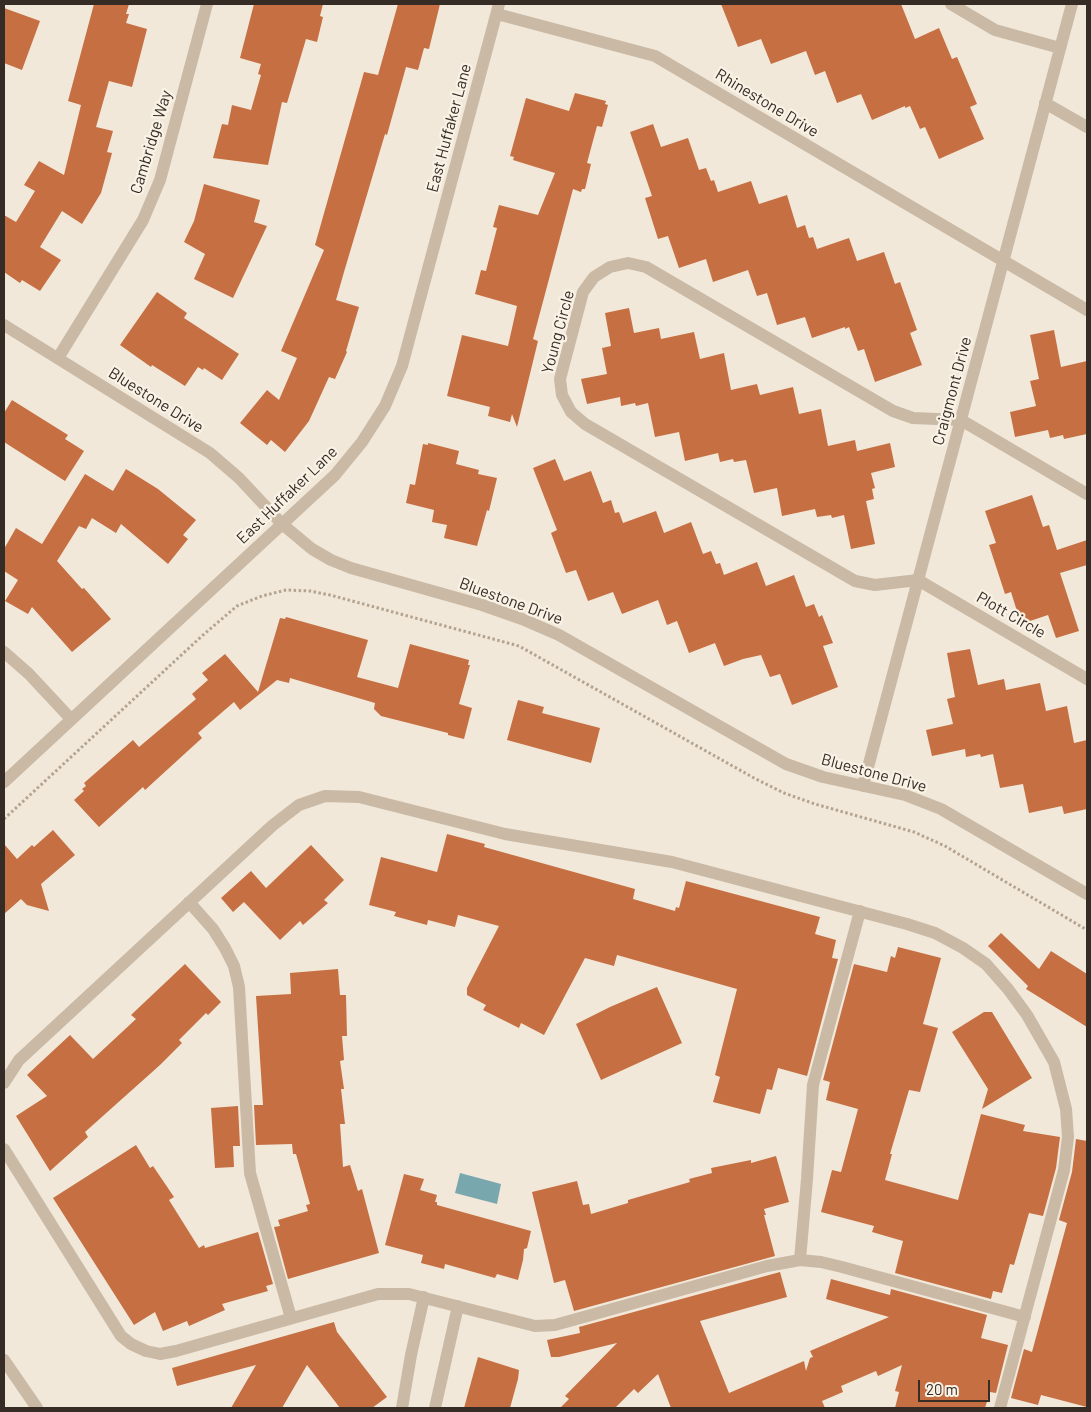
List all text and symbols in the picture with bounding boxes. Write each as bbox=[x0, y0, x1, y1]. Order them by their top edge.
street label: East Huffaker Lane bbox=[423, 62, 475, 194]
street label: Rhinestone Drive bbox=[712, 65, 822, 141]
street label: Cambridge Way bbox=[126, 88, 176, 196]
street label: Young Circle bbox=[538, 288, 578, 376]
street label: Craigmont Drive bbox=[928, 335, 976, 447]
street label: Bluestone Drive bbox=[105, 363, 207, 437]
street label: East Huffaker Lane bbox=[233, 442, 341, 548]
street label: Bluestone Drive bbox=[457, 573, 565, 629]
street label: Plott Circle bbox=[973, 588, 1049, 642]
street label: Bluestone Drive bbox=[819, 750, 929, 796]
scale bar bbox=[921, 1370, 994, 1402]
text: 20 m bbox=[926, 1380, 958, 1398]

